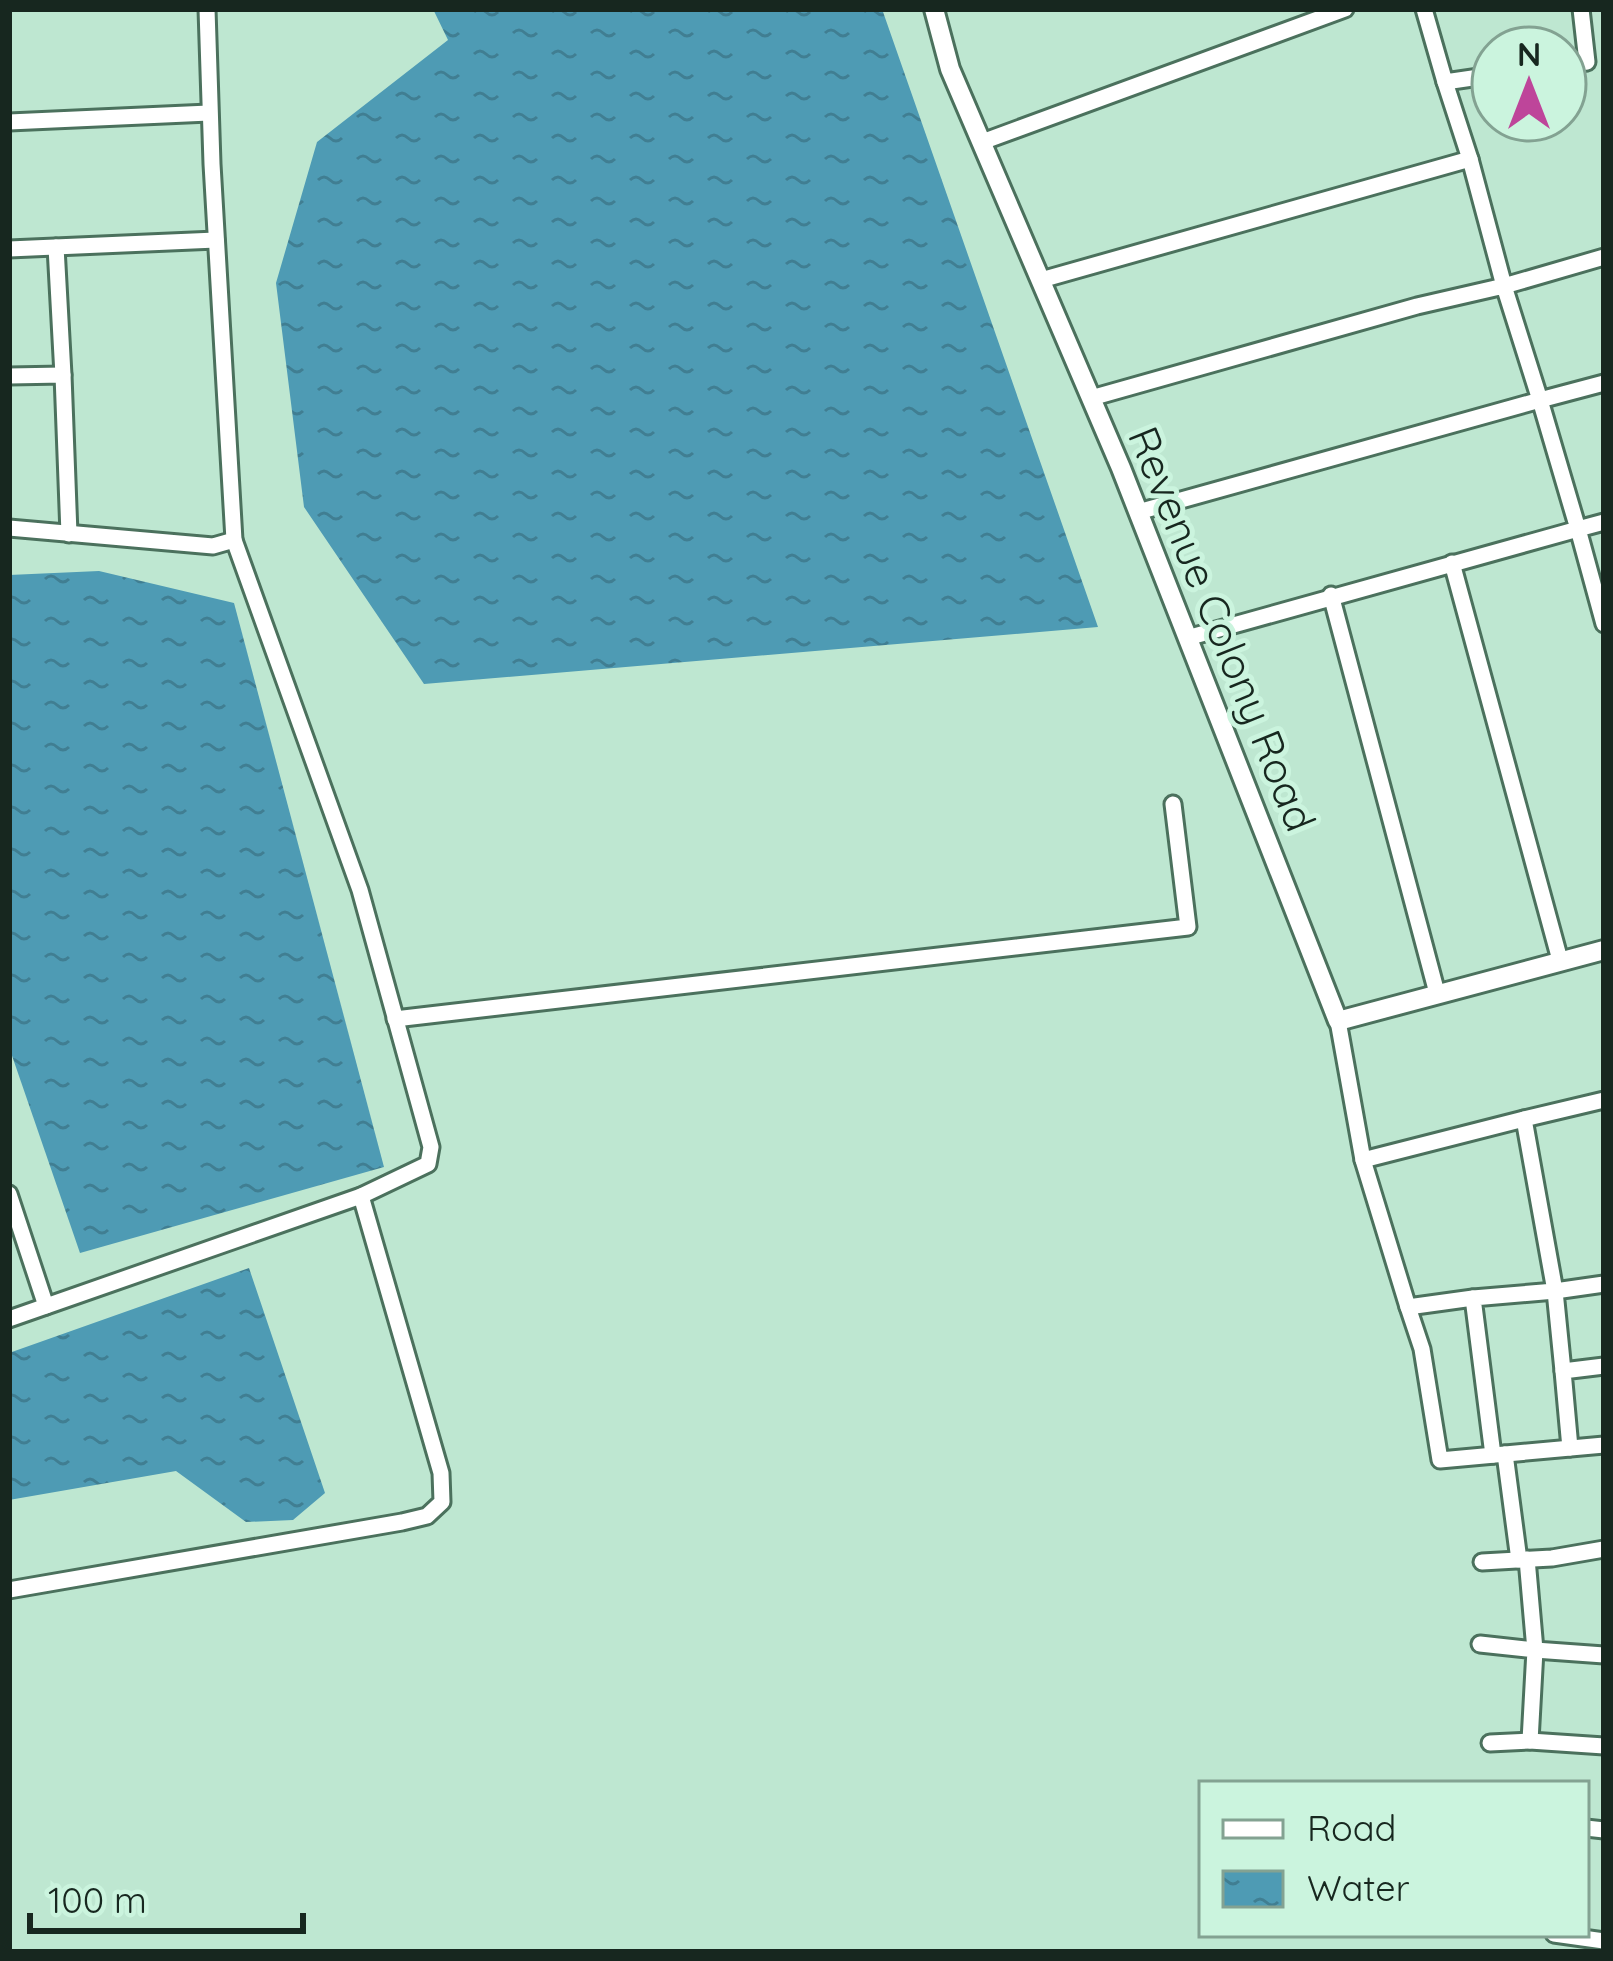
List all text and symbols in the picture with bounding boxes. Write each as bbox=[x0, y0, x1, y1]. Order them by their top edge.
north arrow bbox=[1469, 24, 1589, 144]
text: N bbox=[1517, 33, 1541, 74]
street label: Revenue Colony Road bbox=[1117, 419, 1328, 839]
legend bbox=[1199, 1781, 1589, 1937]
text: Road bbox=[1307, 1805, 1396, 1850]
scale bar bbox=[30, 1859, 303, 1933]
text: Water bbox=[1307, 1865, 1410, 1910]
text: 100 m bbox=[48, 1877, 147, 1922]

